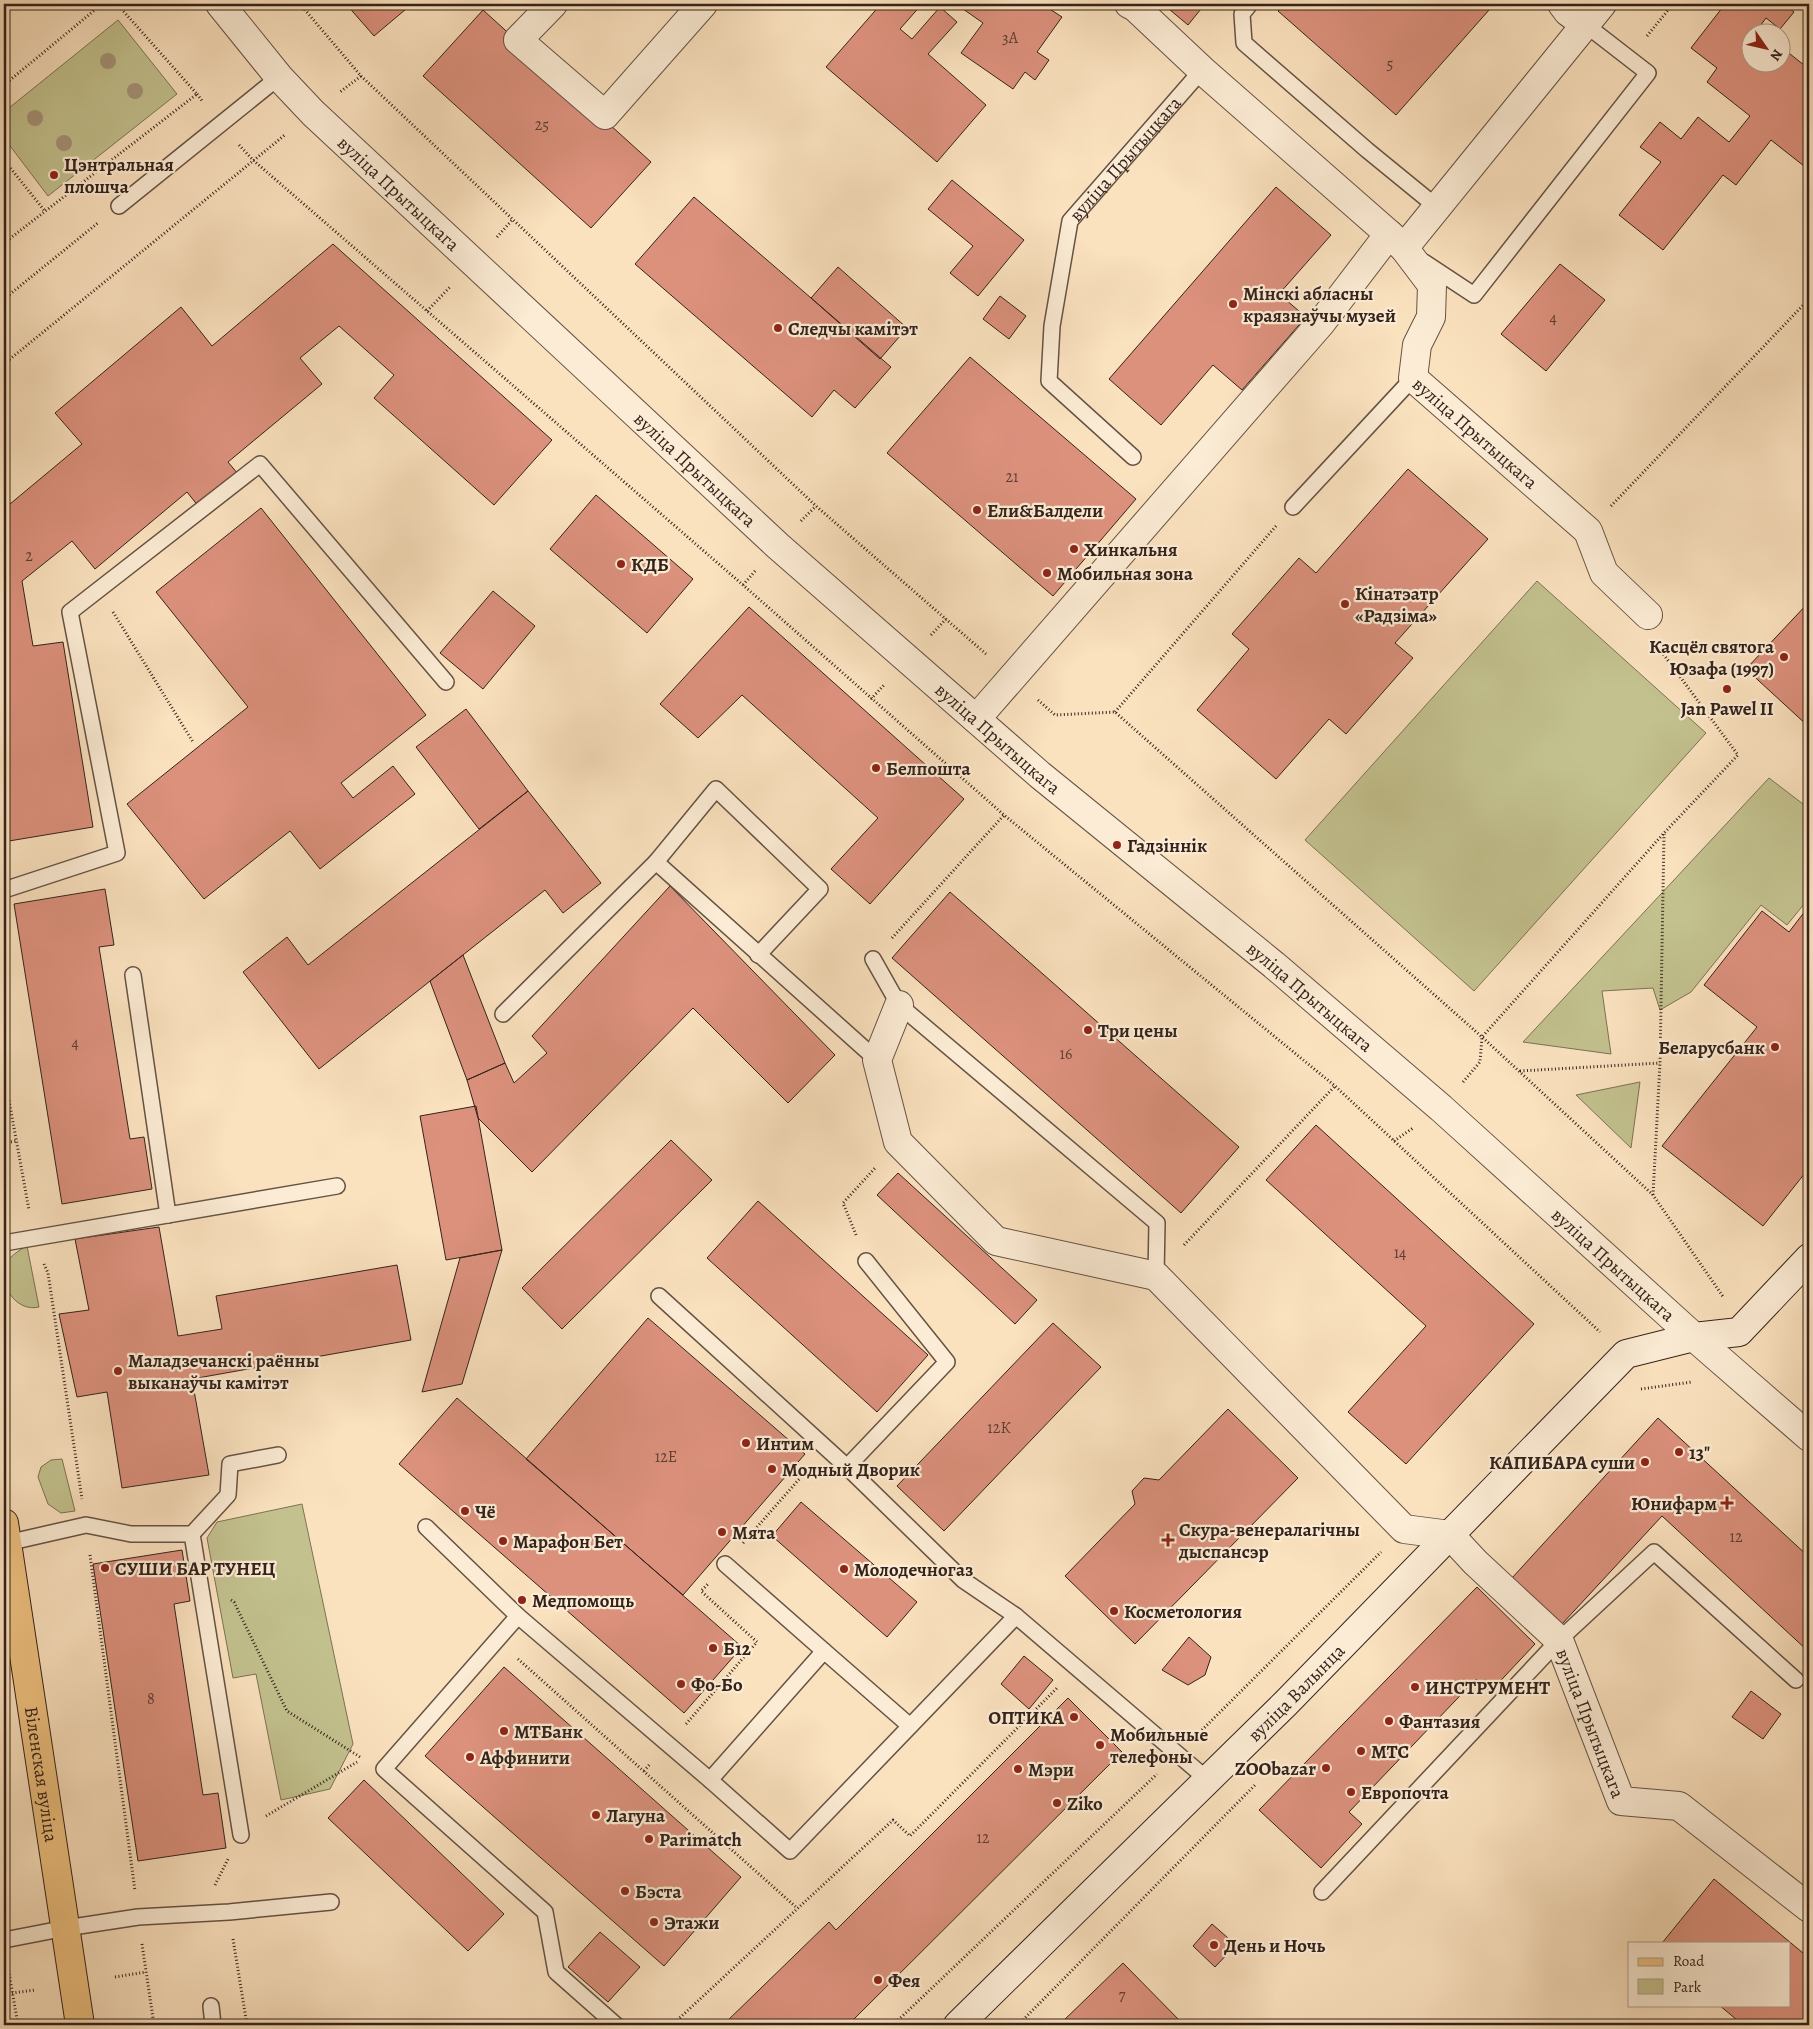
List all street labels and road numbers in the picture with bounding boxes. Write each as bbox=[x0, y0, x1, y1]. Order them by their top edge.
street label: вуліца Прытыцкага bbox=[1064, 91, 1188, 227]
street label: вуліца Прытыцкага bbox=[332, 130, 465, 258]
street label: вуліца Прытыцкага bbox=[1407, 372, 1543, 496]
street label: вуліца Прытыцкага bbox=[628, 406, 762, 534]
street label: вуліца Прытыцкага bbox=[929, 677, 1066, 801]
street label: вуліца Прытыцкага bbox=[1241, 936, 1378, 1058]
street label: вуліца Прытыцкага bbox=[1546, 1202, 1681, 1328]
street label: вуліца Валынца bbox=[1242, 1638, 1351, 1748]
street label: вуліца Прытыцкага bbox=[1549, 1645, 1631, 1802]
street label: Віленская вуліца bbox=[18, 1705, 64, 1844]

